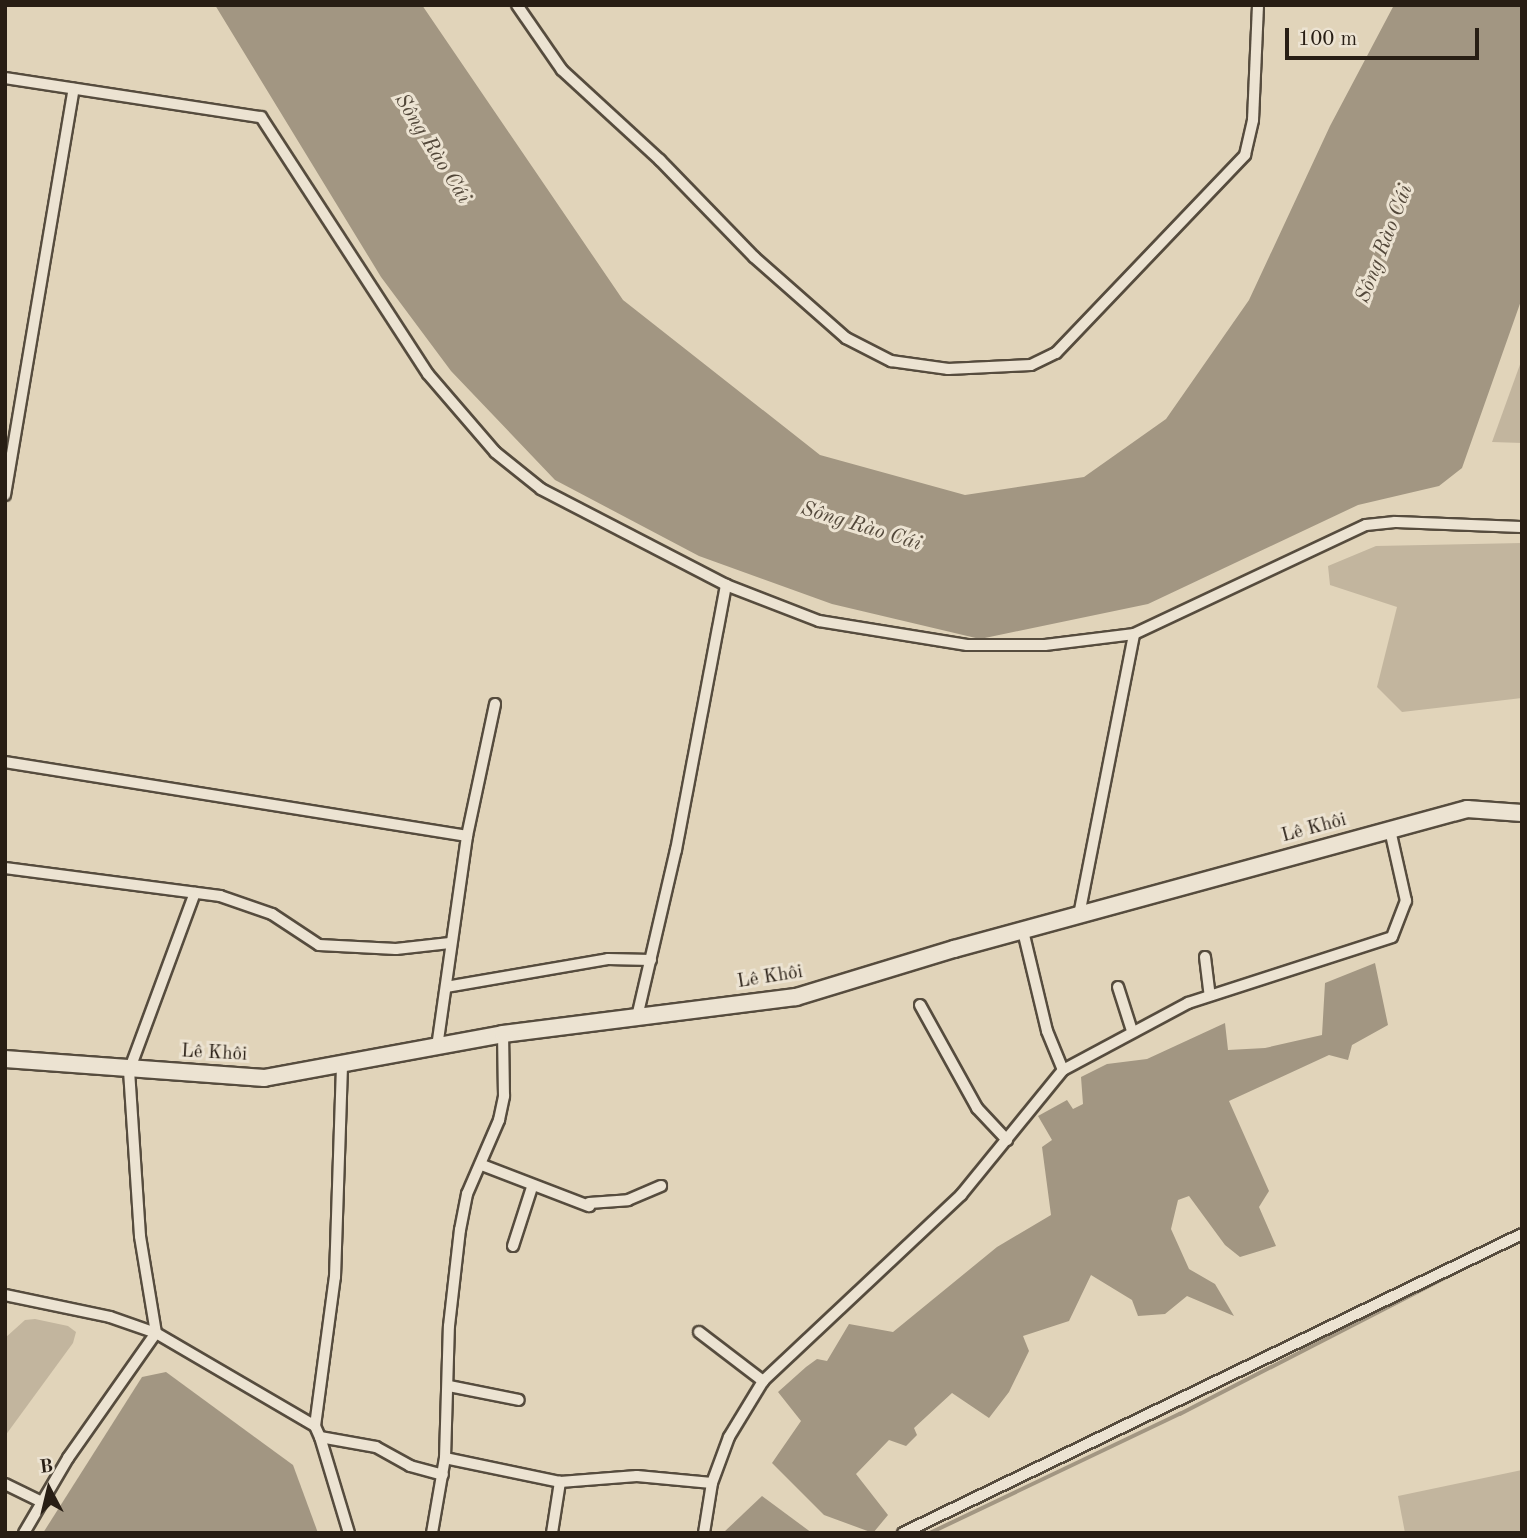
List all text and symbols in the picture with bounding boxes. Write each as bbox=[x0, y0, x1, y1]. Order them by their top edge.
scale bar bbox=[1289, 14, 1483, 58]
text: 100 m bbox=[1298, 29, 1357, 50]
water label: Sông Rào Cái bbox=[388, 89, 476, 209]
water label: Sông Rào Cái bbox=[1351, 181, 1419, 307]
water label: Sông Rào Cái bbox=[798, 497, 924, 557]
street label: Lê Khôi bbox=[1279, 809, 1349, 849]
street label: Lê Khôi bbox=[736, 962, 804, 994]
street label: Lê Khôi bbox=[180, 1041, 248, 1067]
north arrow bbox=[14, 1454, 84, 1524]
text: B bbox=[39, 1457, 54, 1478]

